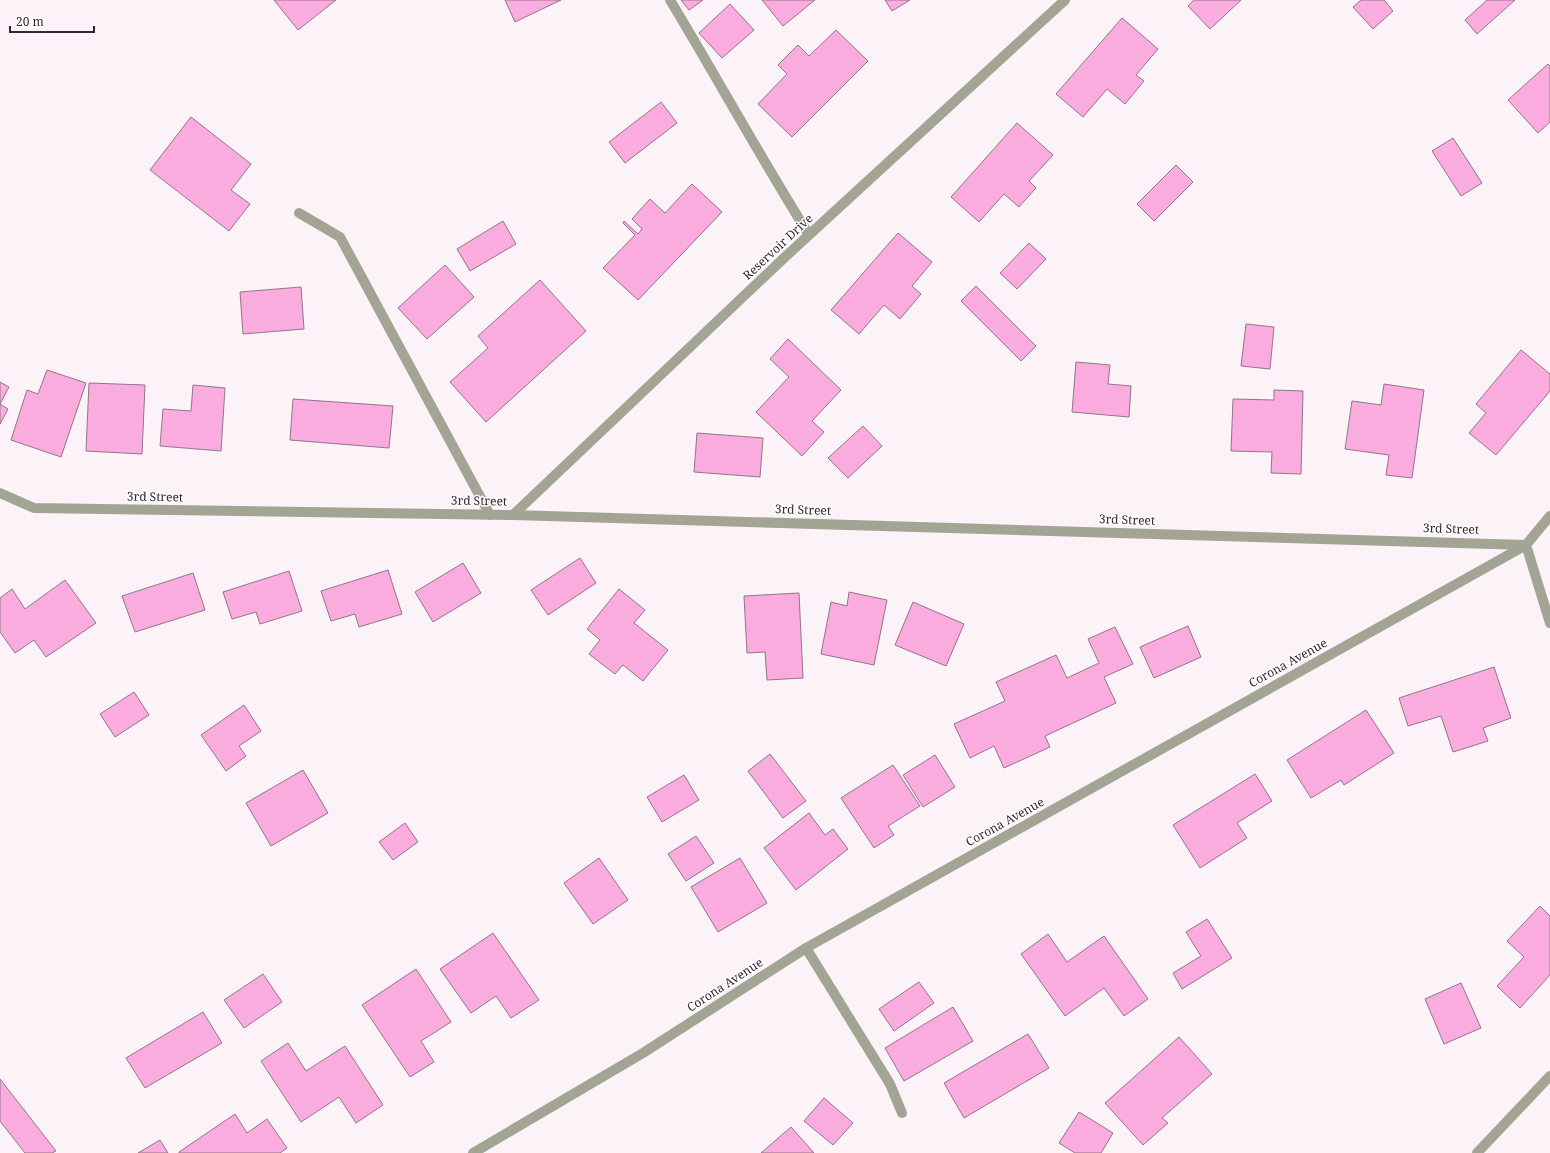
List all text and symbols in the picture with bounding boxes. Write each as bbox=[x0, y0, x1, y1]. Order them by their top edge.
scale bar bbox=[10, 8, 94, 34]
text: 20 m bbox=[16, 13, 44, 30]
street label: Reservoir Drive bbox=[739, 210, 816, 283]
street label: 3rd Street bbox=[127, 488, 183, 505]
street label: 3rd Street bbox=[451, 492, 507, 509]
street label: 3rd Street bbox=[775, 500, 831, 519]
street label: 3rd Street bbox=[1099, 510, 1155, 529]
street label: 3rd Street bbox=[1423, 519, 1479, 538]
street label: Corona Avenue bbox=[1245, 634, 1330, 691]
street label: Corona Avenue bbox=[962, 793, 1047, 850]
street label: Corona Avenue bbox=[683, 954, 766, 1016]

